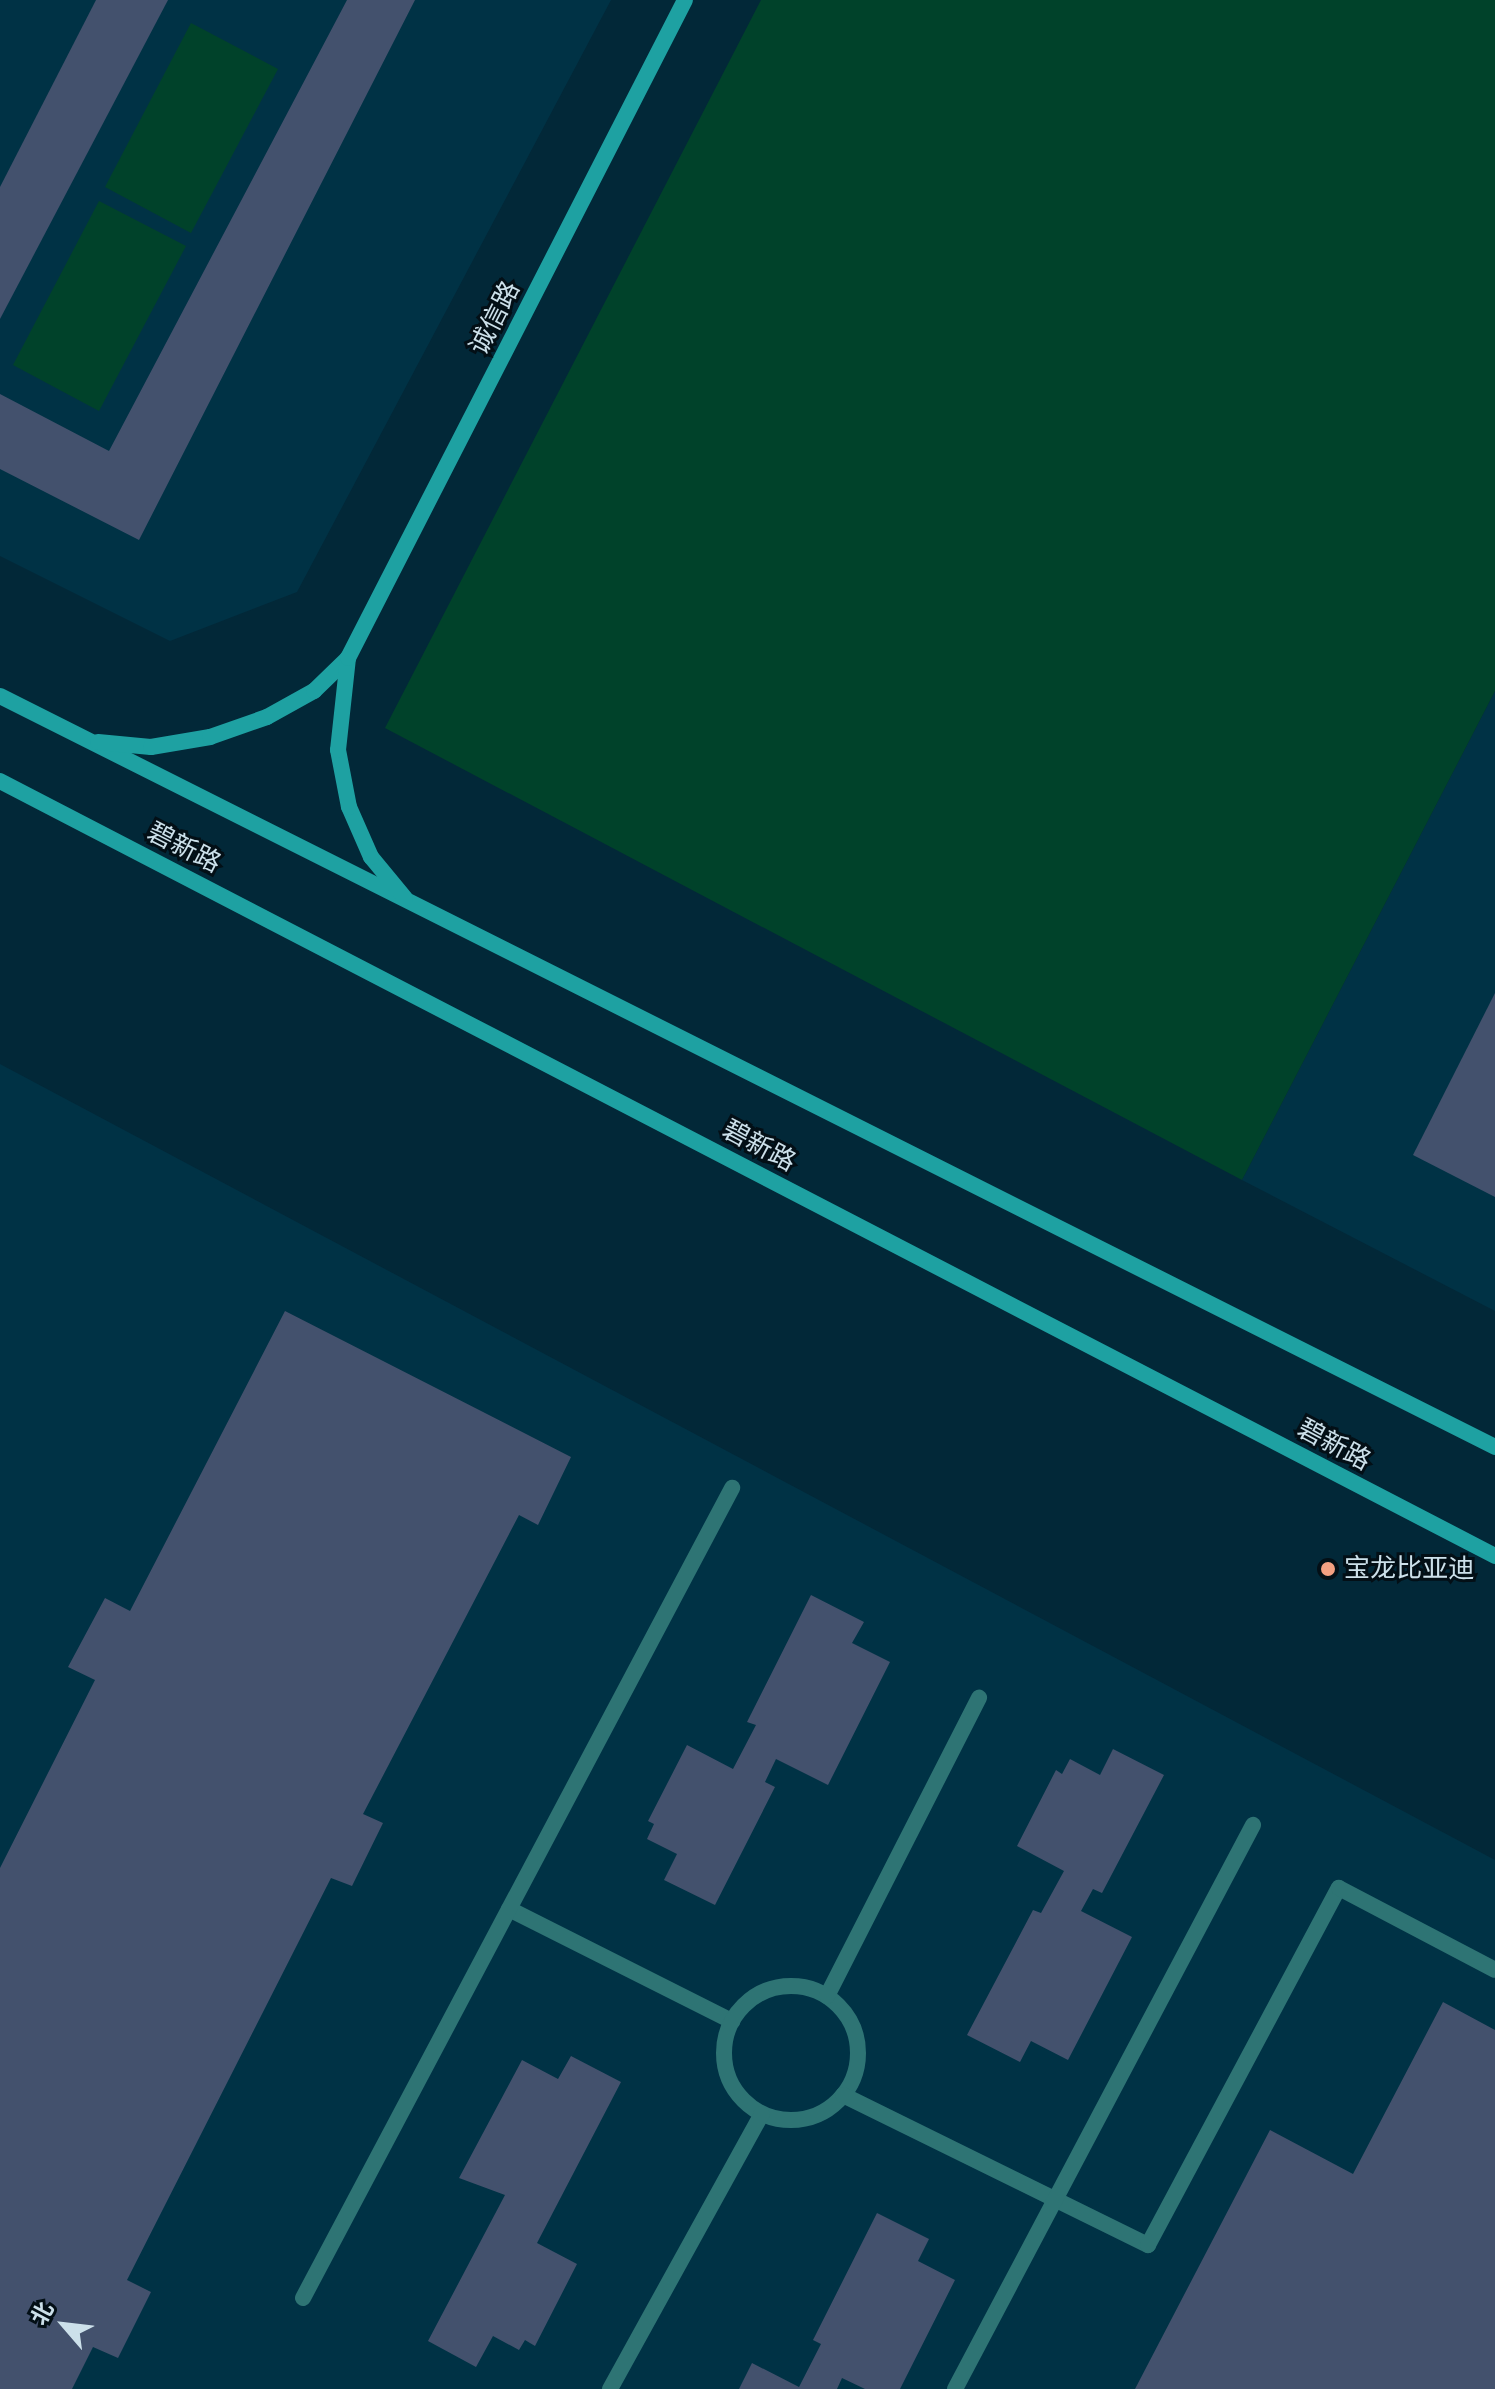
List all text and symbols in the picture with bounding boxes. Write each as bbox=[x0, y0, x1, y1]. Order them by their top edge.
street label: 诚信路 bbox=[463, 276, 527, 360]
street label: 碧新路 bbox=[142, 816, 226, 880]
street label: 碧新路 bbox=[717, 1114, 801, 1178]
street label: 碧新路 bbox=[1292, 1413, 1376, 1477]
place label: 宝龙比亚迪 bbox=[1344, 1553, 1474, 1585]
marker: 宝龙比亚迪 bbox=[1319, 1560, 1337, 1578]
north arrow bbox=[24, 2285, 104, 2365]
text: 北 bbox=[24, 2297, 61, 2331]

